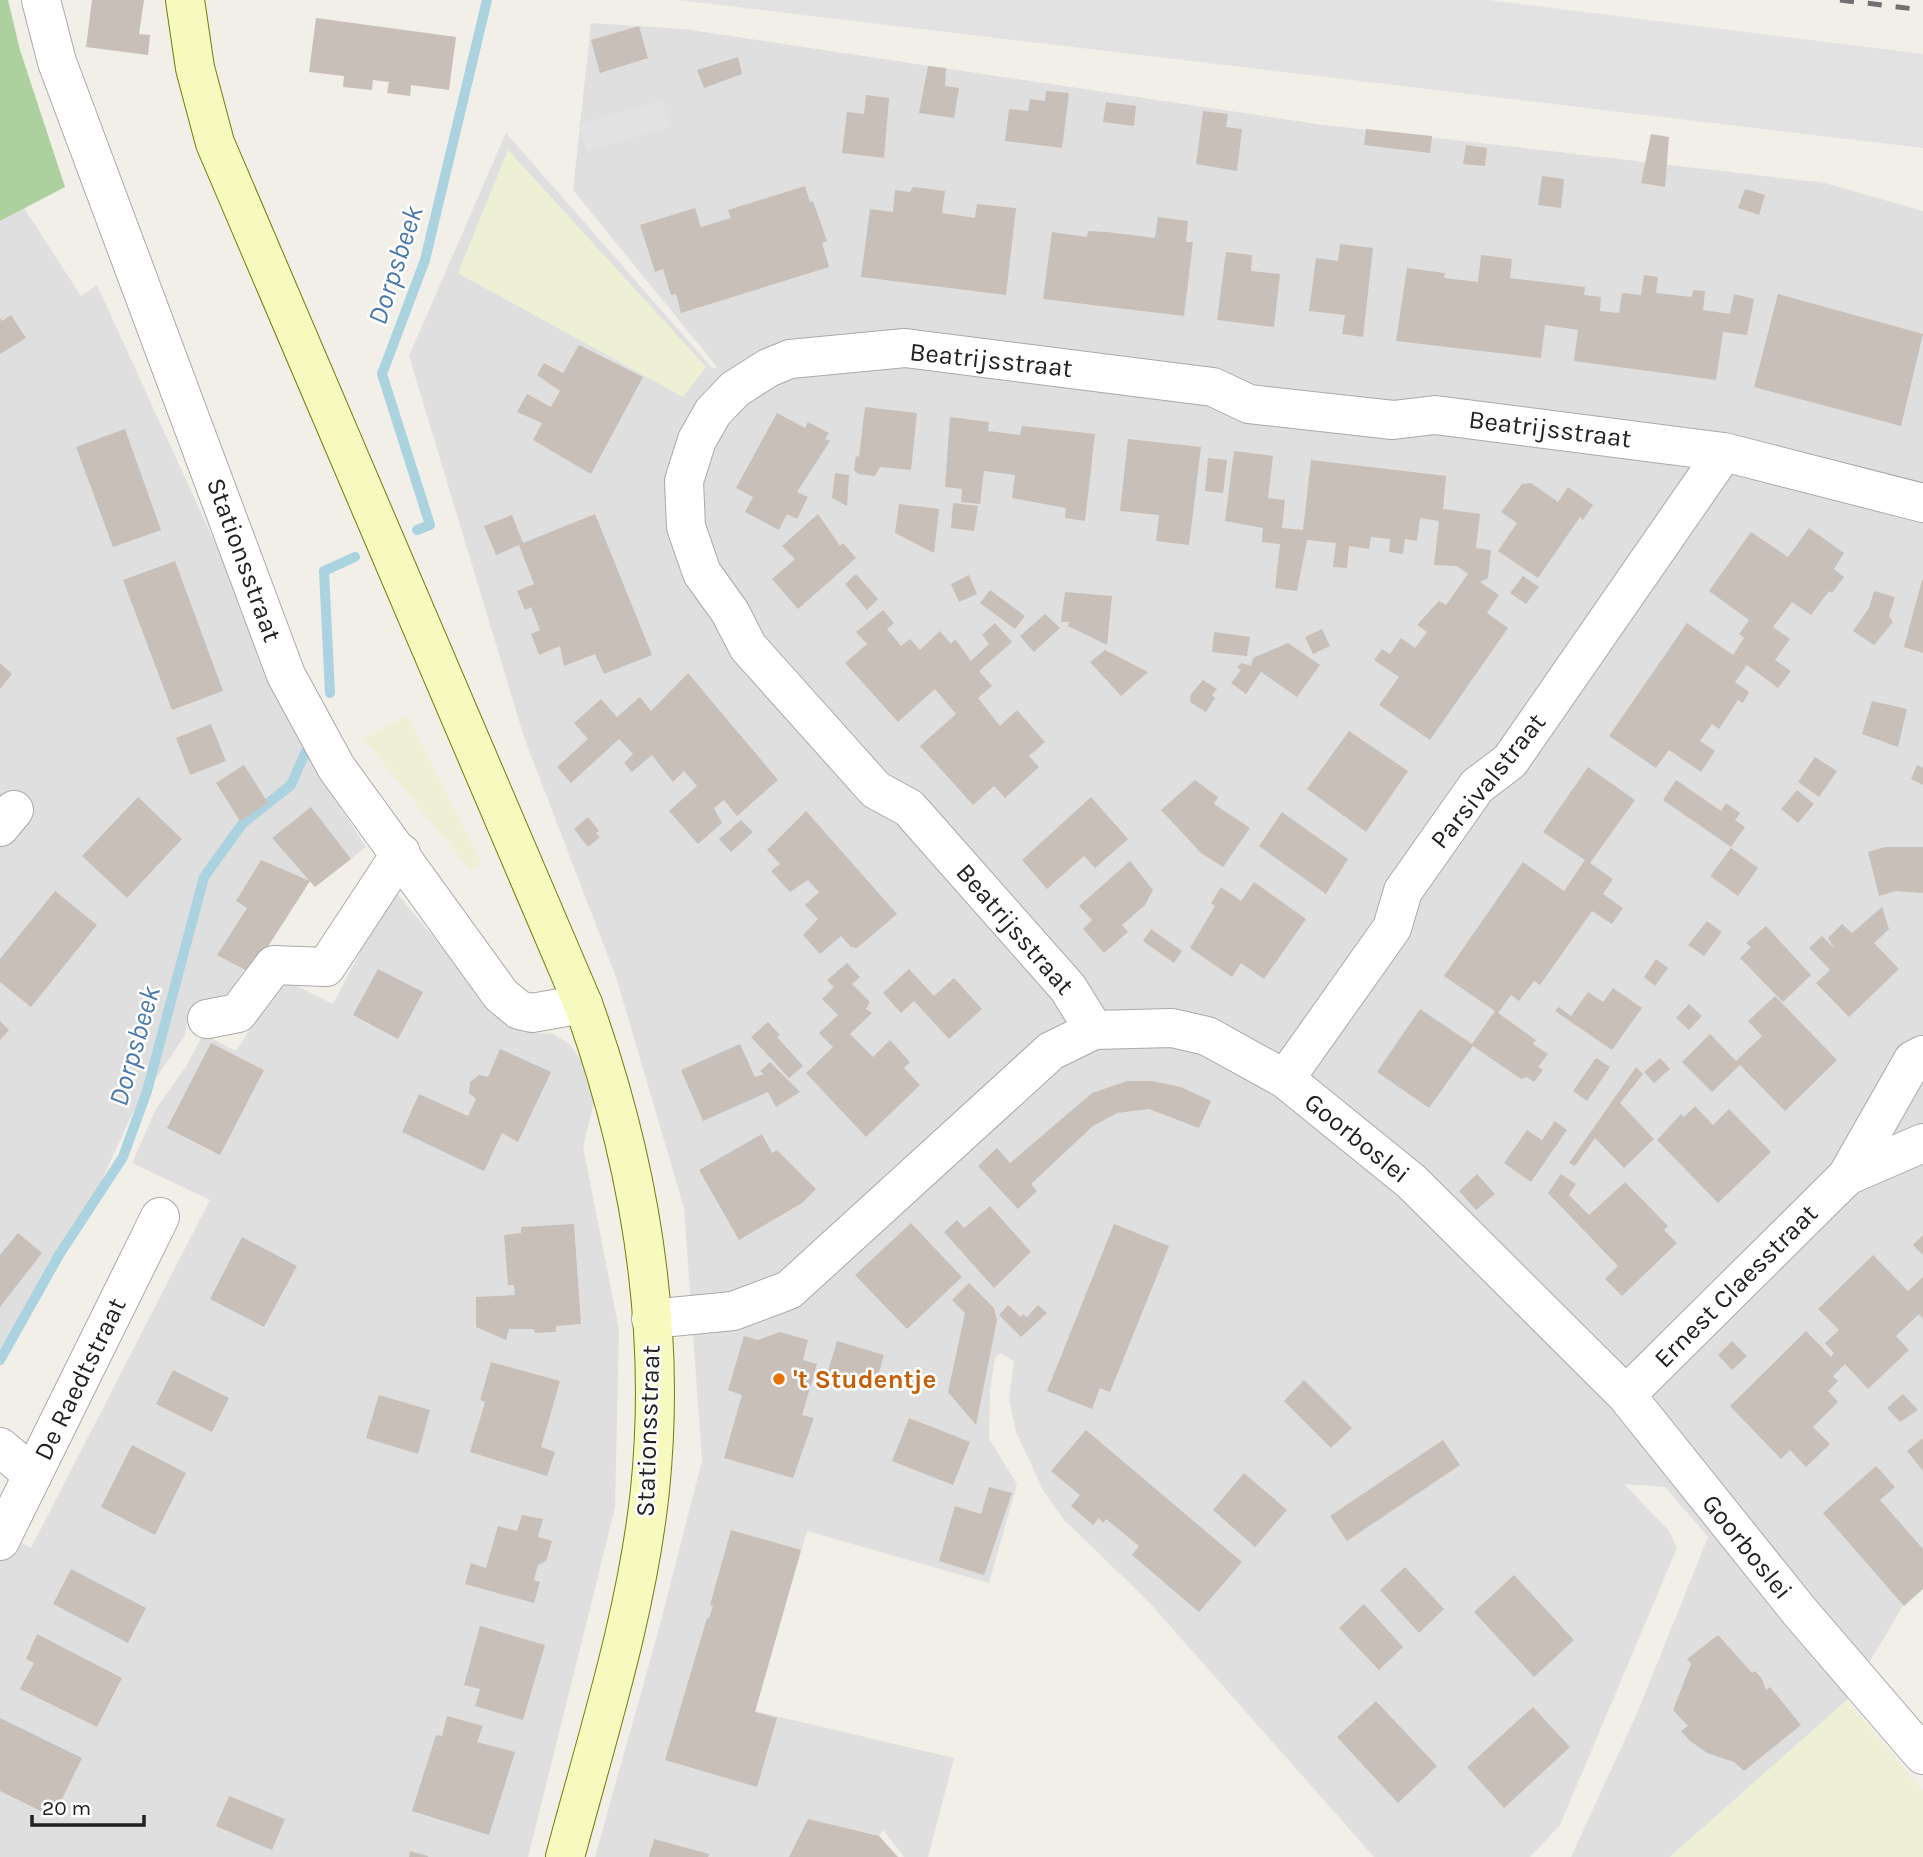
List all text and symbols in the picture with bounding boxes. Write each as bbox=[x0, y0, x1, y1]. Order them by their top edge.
water label: Dorpsbeek bbox=[360, 201, 430, 329]
street label: Beatrijsstraat bbox=[908, 336, 1074, 384]
street label: Beatrijsstraat bbox=[1467, 404, 1633, 454]
street label: Stationsstraat bbox=[200, 474, 288, 646]
street label: Parsivalstraat bbox=[1424, 707, 1552, 855]
street label: Beatrijsstraat bbox=[950, 857, 1081, 1001]
water label: Dorpsbeek bbox=[101, 982, 167, 1110]
street label: Goorboslei bbox=[1298, 1086, 1416, 1190]
street label: Ernest Claesstraat bbox=[1648, 1198, 1824, 1374]
street label: De Raedtstraat bbox=[27, 1293, 133, 1465]
street label: Stationsstraat bbox=[630, 1344, 667, 1518]
place label: 't Studentje bbox=[793, 1364, 936, 1395]
marker: 't Studentje bbox=[771, 1371, 787, 1387]
street label: Goorboslei bbox=[1695, 1488, 1799, 1606]
scale bar bbox=[32, 1784, 144, 1828]
text: 20 m bbox=[42, 1796, 91, 1820]

